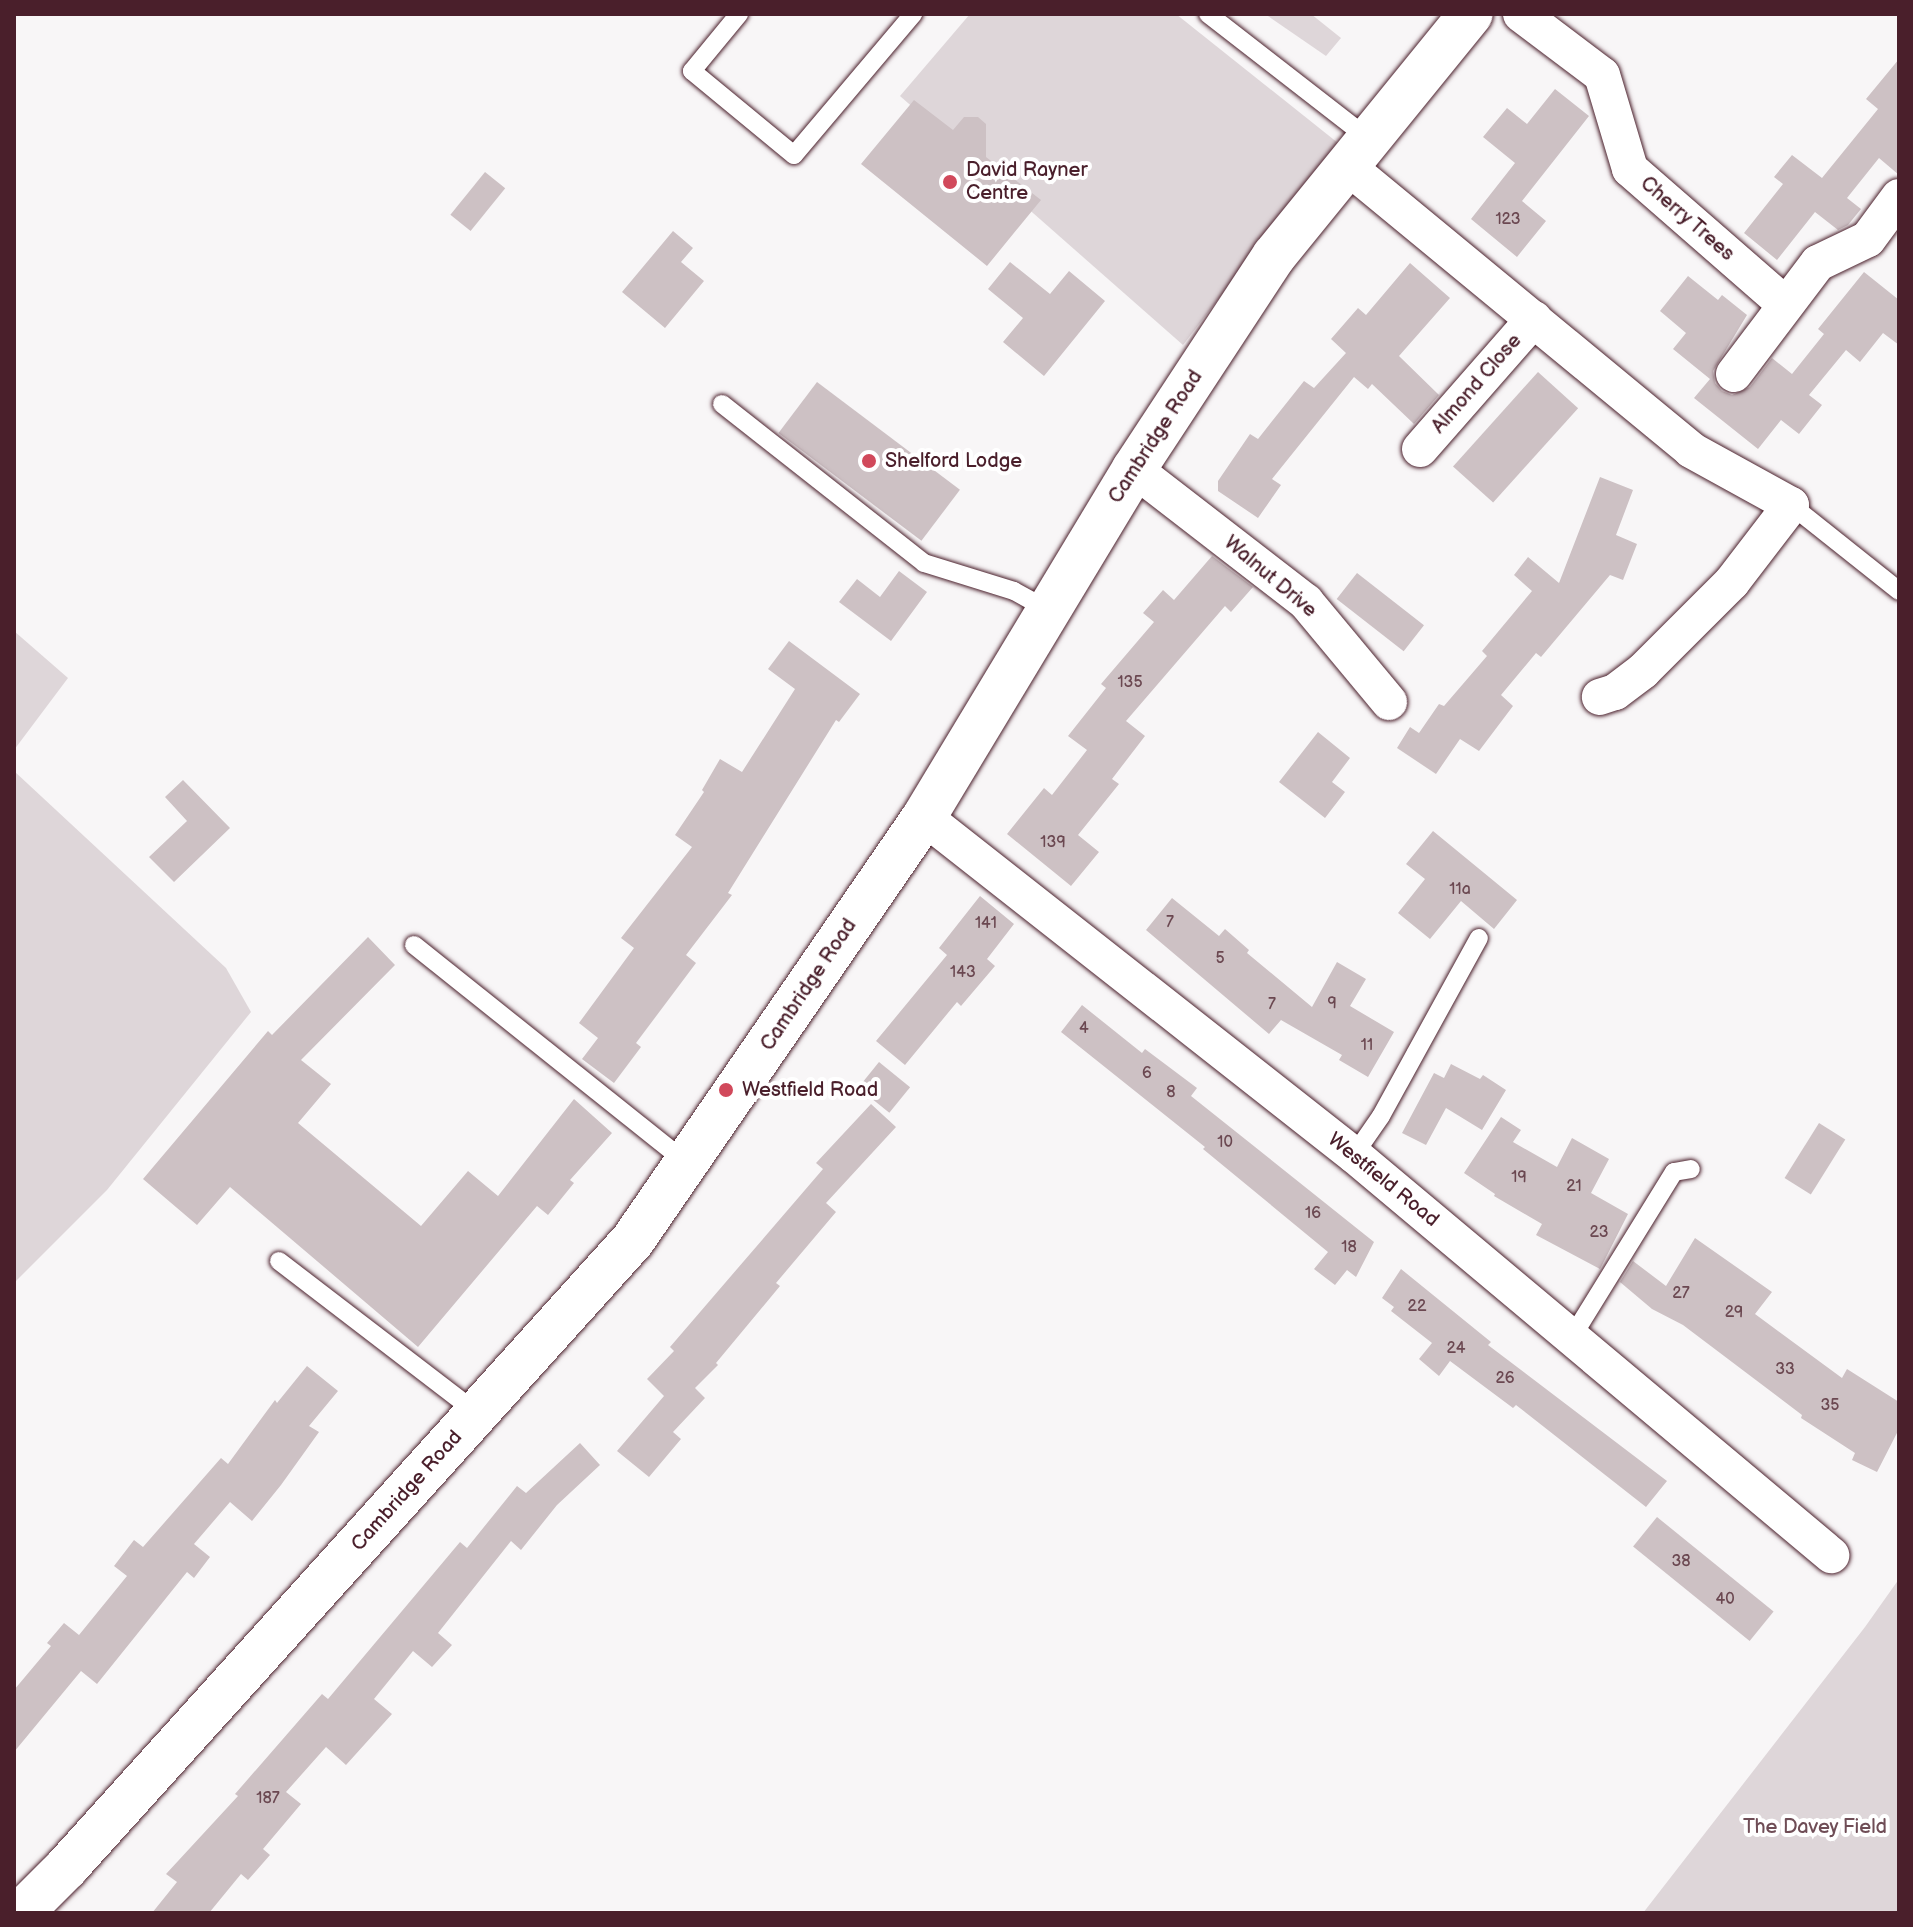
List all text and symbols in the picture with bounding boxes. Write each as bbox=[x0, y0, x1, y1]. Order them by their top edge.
place label: David Rayner Centre bbox=[966, 158, 1088, 205]
street label: Cherry Trees bbox=[1634, 171, 1740, 267]
marker: David Rayner Centre bbox=[941, 173, 959, 191]
house number: 123 bbox=[1495, 210, 1521, 230]
street label: Almond Close bbox=[1427, 329, 1527, 439]
street label: Cambridge Road bbox=[1104, 366, 1208, 508]
place label: Shelford Lodge bbox=[885, 449, 1022, 473]
marker: Shelford Lodge bbox=[860, 452, 878, 470]
street label: Walnut Drive bbox=[1219, 531, 1321, 623]
house number: 135 bbox=[1117, 673, 1143, 693]
house number: 139 bbox=[1040, 833, 1066, 853]
house number: 11a bbox=[1449, 880, 1471, 900]
house number: 7 bbox=[1166, 913, 1174, 933]
street label: Cambridge Road bbox=[756, 914, 862, 1056]
house number: 141 bbox=[975, 914, 997, 934]
house number: 5 bbox=[1215, 949, 1225, 969]
house number: 143 bbox=[950, 963, 976, 983]
house number: 9 bbox=[1327, 994, 1337, 1014]
house number: 7 bbox=[1268, 995, 1276, 1015]
house number: 4 bbox=[1079, 1019, 1089, 1039]
house number: 11 bbox=[1361, 1036, 1373, 1056]
house number: 6 bbox=[1142, 1064, 1152, 1084]
place label: Westfield Road bbox=[742, 1078, 878, 1102]
marker: Westfield Road bbox=[717, 1081, 735, 1099]
house number: 8 bbox=[1166, 1083, 1176, 1103]
street label: Westfield Road bbox=[1323, 1128, 1443, 1232]
house number: 10 bbox=[1217, 1133, 1233, 1153]
house number: 19 bbox=[1511, 1168, 1527, 1188]
house number: 21 bbox=[1566, 1177, 1582, 1197]
house number: 16 bbox=[1305, 1204, 1321, 1224]
house number: 23 bbox=[1590, 1223, 1608, 1243]
house number: 18 bbox=[1341, 1238, 1357, 1258]
house number: 27 bbox=[1672, 1284, 1690, 1304]
house number: 22 bbox=[1408, 1297, 1426, 1317]
house number: 29 bbox=[1725, 1303, 1743, 1323]
house number: 24 bbox=[1447, 1339, 1465, 1359]
house number: 33 bbox=[1775, 1360, 1795, 1380]
house number: 26 bbox=[1495, 1369, 1515, 1389]
house number: 35 bbox=[1820, 1396, 1840, 1416]
street label: Cambridge Road bbox=[347, 1426, 467, 1556]
house number: 38 bbox=[1671, 1552, 1691, 1572]
house number: 40 bbox=[1715, 1590, 1735, 1610]
house number: 187 bbox=[256, 1789, 280, 1809]
park label: The Davey Field bbox=[1742, 1815, 1888, 1839]

